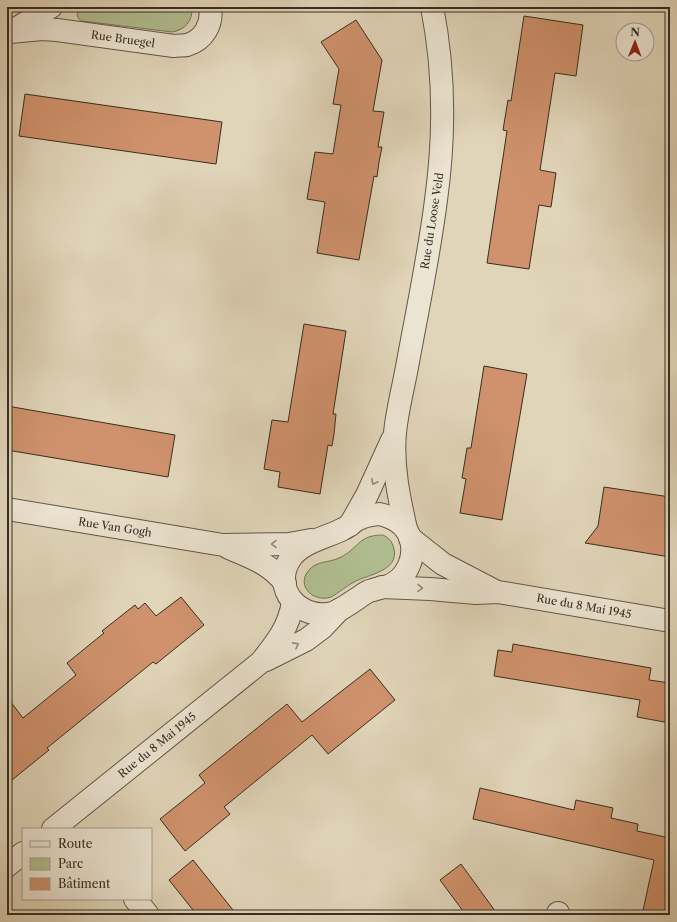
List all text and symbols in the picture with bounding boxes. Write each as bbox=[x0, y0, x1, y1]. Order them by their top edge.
north arrow bbox=[615, 22, 655, 62]
text: N bbox=[630, 25, 641, 39]
street label: Rue Bruegel bbox=[90, 28, 157, 51]
street label: Rue du Loose Veld bbox=[417, 171, 447, 270]
one-way arrow bbox=[371, 478, 379, 485]
street label: Rue Van Gogh bbox=[77, 514, 153, 540]
one-way arrow bbox=[271, 540, 277, 548]
one-way arrow bbox=[417, 584, 423, 593]
street label: Rue du 8 Mai 1945 bbox=[535, 591, 633, 621]
one-way arrow bbox=[292, 642, 299, 650]
street label: Rue du 8 Mai 1945 bbox=[115, 709, 199, 781]
legend bbox=[22, 828, 152, 900]
text: Route bbox=[58, 836, 93, 851]
text: Parc bbox=[58, 856, 83, 871]
text: Bâtiment bbox=[58, 876, 111, 891]

